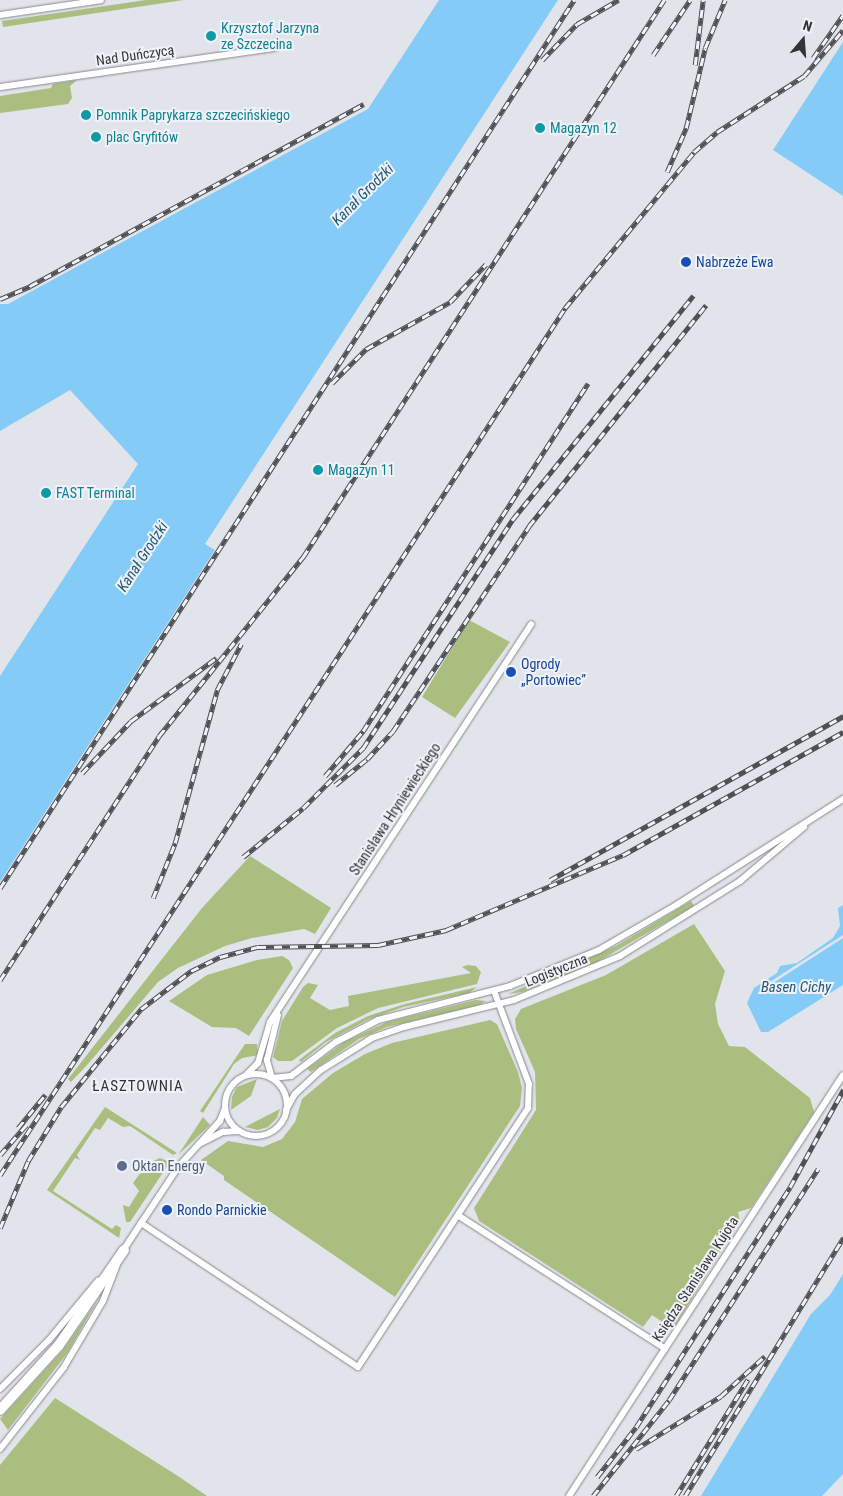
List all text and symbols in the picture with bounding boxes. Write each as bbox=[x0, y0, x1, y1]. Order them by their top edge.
north arrow bbox=[778, 15, 828, 65]
text: N bbox=[801, 17, 814, 35]
place label: Krzysztof Jarzyna ze Szczecina bbox=[221, 20, 319, 52]
marker: Krzysztof Jarzyna ze Szczecina bbox=[205, 30, 217, 42]
street label: Nad Duńczycą bbox=[95, 41, 175, 69]
place label: Pomnik Paprykarza szczecińskiego bbox=[96, 107, 290, 123]
marker: Pomnik Paprykarza szczecińskiego bbox=[80, 109, 92, 121]
place label: Magazyn 12 bbox=[550, 120, 617, 136]
marker: Magazyn 12 bbox=[534, 122, 546, 134]
place label: plac Gryfitów bbox=[106, 129, 178, 145]
marker: plac Gryfitów bbox=[90, 131, 102, 143]
water label: Kanał Grodzki bbox=[328, 160, 398, 230]
place label: Nabrzeże Ewa bbox=[696, 254, 774, 270]
marker: Nabrzeże Ewa bbox=[680, 256, 692, 268]
place label: Magazyn 11 bbox=[328, 462, 395, 478]
marker: Magazyn 11 bbox=[312, 464, 324, 476]
place label: FAST Terminal bbox=[56, 485, 135, 501]
marker: FAST Terminal bbox=[40, 487, 52, 499]
water label: Kanał Grodzki bbox=[114, 519, 172, 595]
place label: Ogrody „Portowiec” bbox=[521, 656, 586, 689]
marker: Ogrody „Portowiec” bbox=[505, 666, 517, 678]
street label: Stanisława Hryniewieckiego bbox=[346, 740, 444, 878]
street label: Logistyczna bbox=[522, 950, 590, 990]
water label: Basen Cichy bbox=[761, 979, 831, 997]
district label: ŁASZTOWNIA bbox=[91, 1078, 185, 1096]
place label: Oktan Energy bbox=[132, 1158, 205, 1174]
marker: Oktan Energy bbox=[116, 1160, 128, 1172]
place label: Rondo Parnickie bbox=[177, 1202, 267, 1218]
marker: Rondo Parnickie bbox=[161, 1204, 173, 1216]
street label: Księdza Stanisława Kujota bbox=[648, 1213, 742, 1345]

